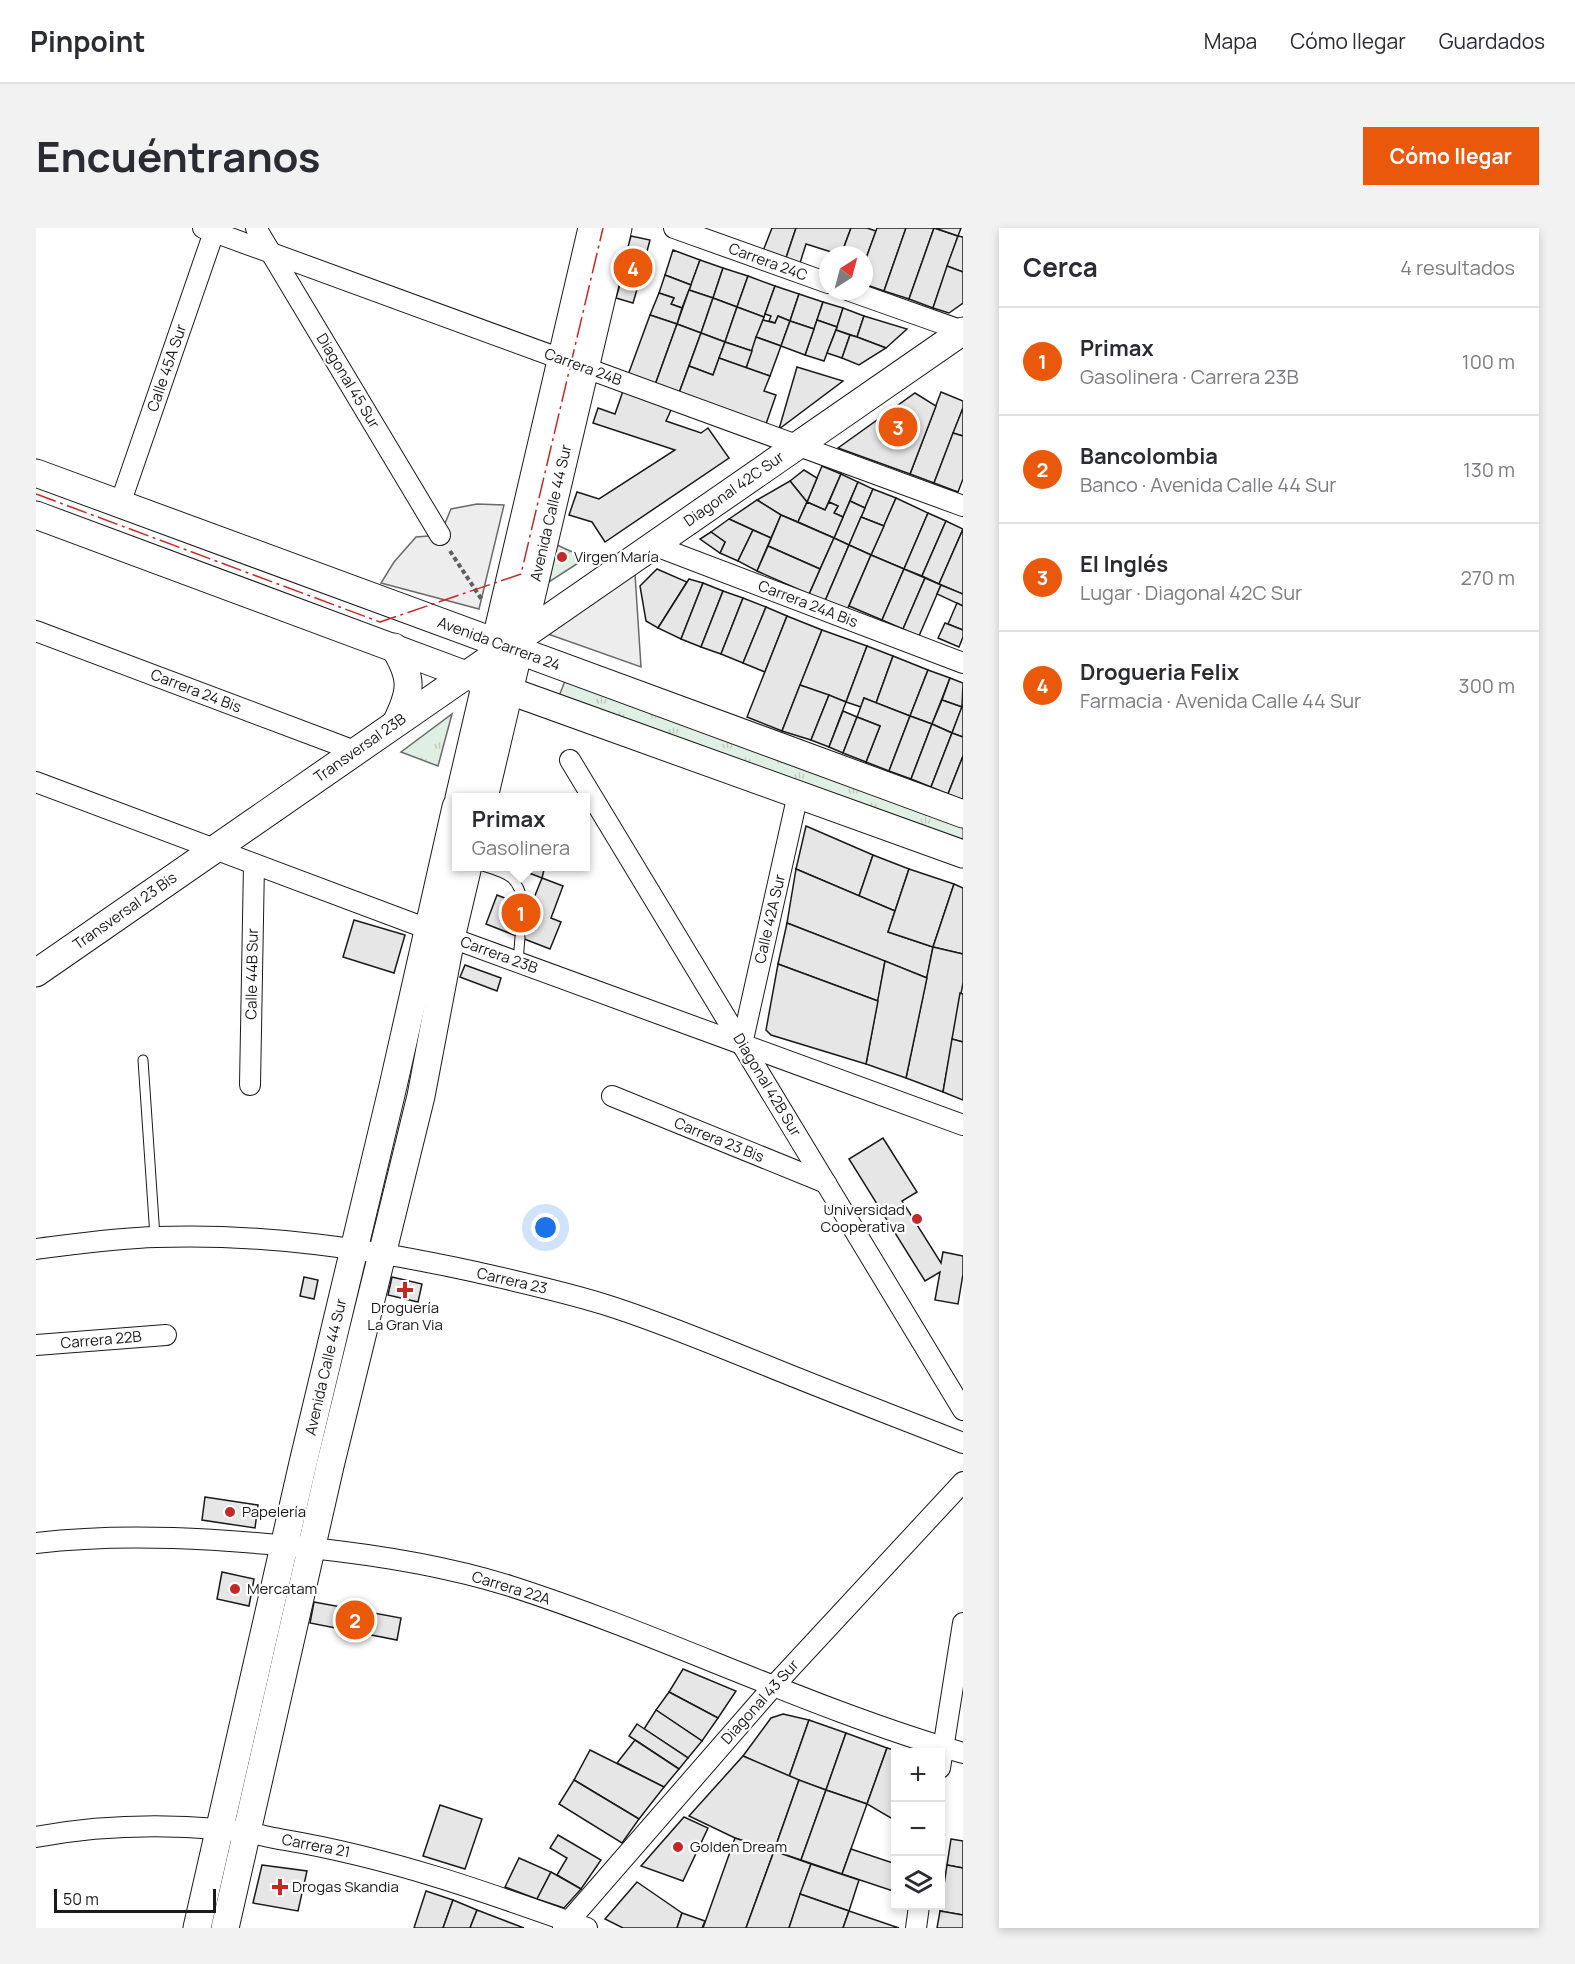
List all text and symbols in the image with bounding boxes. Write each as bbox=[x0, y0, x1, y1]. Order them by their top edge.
text: Pinpoint bbox=[30, 22, 145, 60]
text: Mapa bbox=[1204, 27, 1257, 55]
text: Cómo llegar bbox=[1290, 27, 1406, 55]
text: Guardados bbox=[1439, 27, 1545, 55]
text: Encuéntranos bbox=[36, 127, 321, 185]
button: Cómo llegar bbox=[1363, 127, 1539, 185]
street label: Carrera 24C bbox=[726, 238, 811, 286]
pin: 4 bbox=[614, 246, 652, 291]
north arrow bbox=[819, 246, 873, 300]
text: Cerca bbox=[1023, 249, 1098, 285]
text: 4 resultados bbox=[1400, 254, 1515, 281]
street label: Calle 45A Sur bbox=[142, 321, 192, 414]
street label: Diagonal 45 Sur bbox=[312, 329, 385, 433]
text: Primax bbox=[1080, 333, 1154, 363]
street label: Carrera 24B bbox=[541, 343, 625, 390]
text: 1 bbox=[1038, 348, 1047, 375]
text: 100 m bbox=[1462, 348, 1515, 375]
text: Gasolinera · Carrera 23B bbox=[1080, 363, 1299, 390]
pin: 3 bbox=[878, 404, 918, 450]
text: Bancolombia bbox=[1080, 441, 1218, 471]
street label: Avenida Calle 44 Sur bbox=[525, 442, 577, 583]
street label: Diagonal 42C Sur bbox=[679, 446, 789, 531]
text: 2 bbox=[1037, 456, 1048, 483]
text: 130 m bbox=[1463, 456, 1515, 483]
text: Banco · Avenida Calle 44 Sur bbox=[1080, 471, 1337, 498]
place label: Virgen María bbox=[574, 546, 659, 567]
text: El Inglés bbox=[1080, 549, 1168, 579]
marker: Virgen María bbox=[555, 550, 569, 564]
text: 3 bbox=[1037, 564, 1048, 591]
text: 270 m bbox=[1460, 564, 1515, 591]
street label: Carrera 24A Bis bbox=[755, 575, 861, 632]
text: Lugar · Diagonal 42C Sur bbox=[1080, 579, 1302, 606]
street label: Avenida Carrera 24 bbox=[435, 612, 564, 676]
text: Drogueria Felix bbox=[1080, 657, 1239, 687]
street label: Carrera 24 Bis bbox=[148, 664, 245, 718]
text: 4 bbox=[1036, 672, 1049, 699]
text: 300 m bbox=[1459, 672, 1515, 699]
text: Farmacia · Avenida Calle 44 Sur bbox=[1080, 687, 1361, 714]
street label: Transversal 23B bbox=[309, 708, 410, 787]
popup bbox=[452, 793, 590, 871]
text: Primax bbox=[472, 804, 545, 834]
text: Gasolinera bbox=[472, 834, 570, 861]
street label: Transversal 23 Bis bbox=[69, 867, 181, 954]
street label: Calle 42A Sur bbox=[749, 872, 790, 966]
pin: 1 bbox=[502, 890, 540, 936]
street label: Calle 44B Sur bbox=[240, 928, 263, 1020]
street label: Carrera 23B bbox=[458, 931, 541, 978]
street label: Diagonal 42B Sur bbox=[728, 1029, 807, 1141]
street label: Carrera 23 Bis bbox=[671, 1112, 767, 1167]
place label: Universidad Cooperativa bbox=[820, 1199, 905, 1237]
marker: Universidad Cooperativa bbox=[910, 1212, 924, 1226]
your location bbox=[531, 1213, 560, 1242]
street label: Carrera 23 bbox=[475, 1262, 549, 1299]
marker: Droguería La Gran Via bbox=[398, 1283, 412, 1297]
street label: Avenida Calle 44 Sur bbox=[300, 1296, 352, 1437]
place label: Droguería La Gran Via bbox=[367, 1297, 443, 1335]
street label: Carrera 22B bbox=[60, 1326, 142, 1354]
place label: Papelería bbox=[242, 1501, 306, 1522]
marker: Papelería bbox=[223, 1505, 237, 1519]
street label: Carrera 22A bbox=[469, 1566, 554, 1610]
place label: Mercatam bbox=[247, 1578, 317, 1599]
marker: Mercatam bbox=[228, 1582, 242, 1596]
pin: 2 bbox=[336, 1598, 374, 1642]
street label: Diagonal 43 Sur bbox=[716, 1654, 804, 1748]
map controls bbox=[891, 1748, 945, 1910]
button: + bbox=[891, 1748, 945, 1802]
button: − bbox=[891, 1802, 945, 1856]
street label: Carrera 21 bbox=[280, 1829, 352, 1862]
place label: Golden Dream bbox=[690, 1836, 787, 1857]
marker: Golden Dream bbox=[671, 1840, 685, 1854]
button: layers bbox=[891, 1856, 945, 1910]
place label: Drogas Skandia bbox=[292, 1876, 399, 1897]
marker: Drogas Skandia bbox=[273, 1880, 287, 1894]
scale bar bbox=[54, 1886, 216, 1914]
text: 50 m bbox=[63, 1888, 99, 1910]

